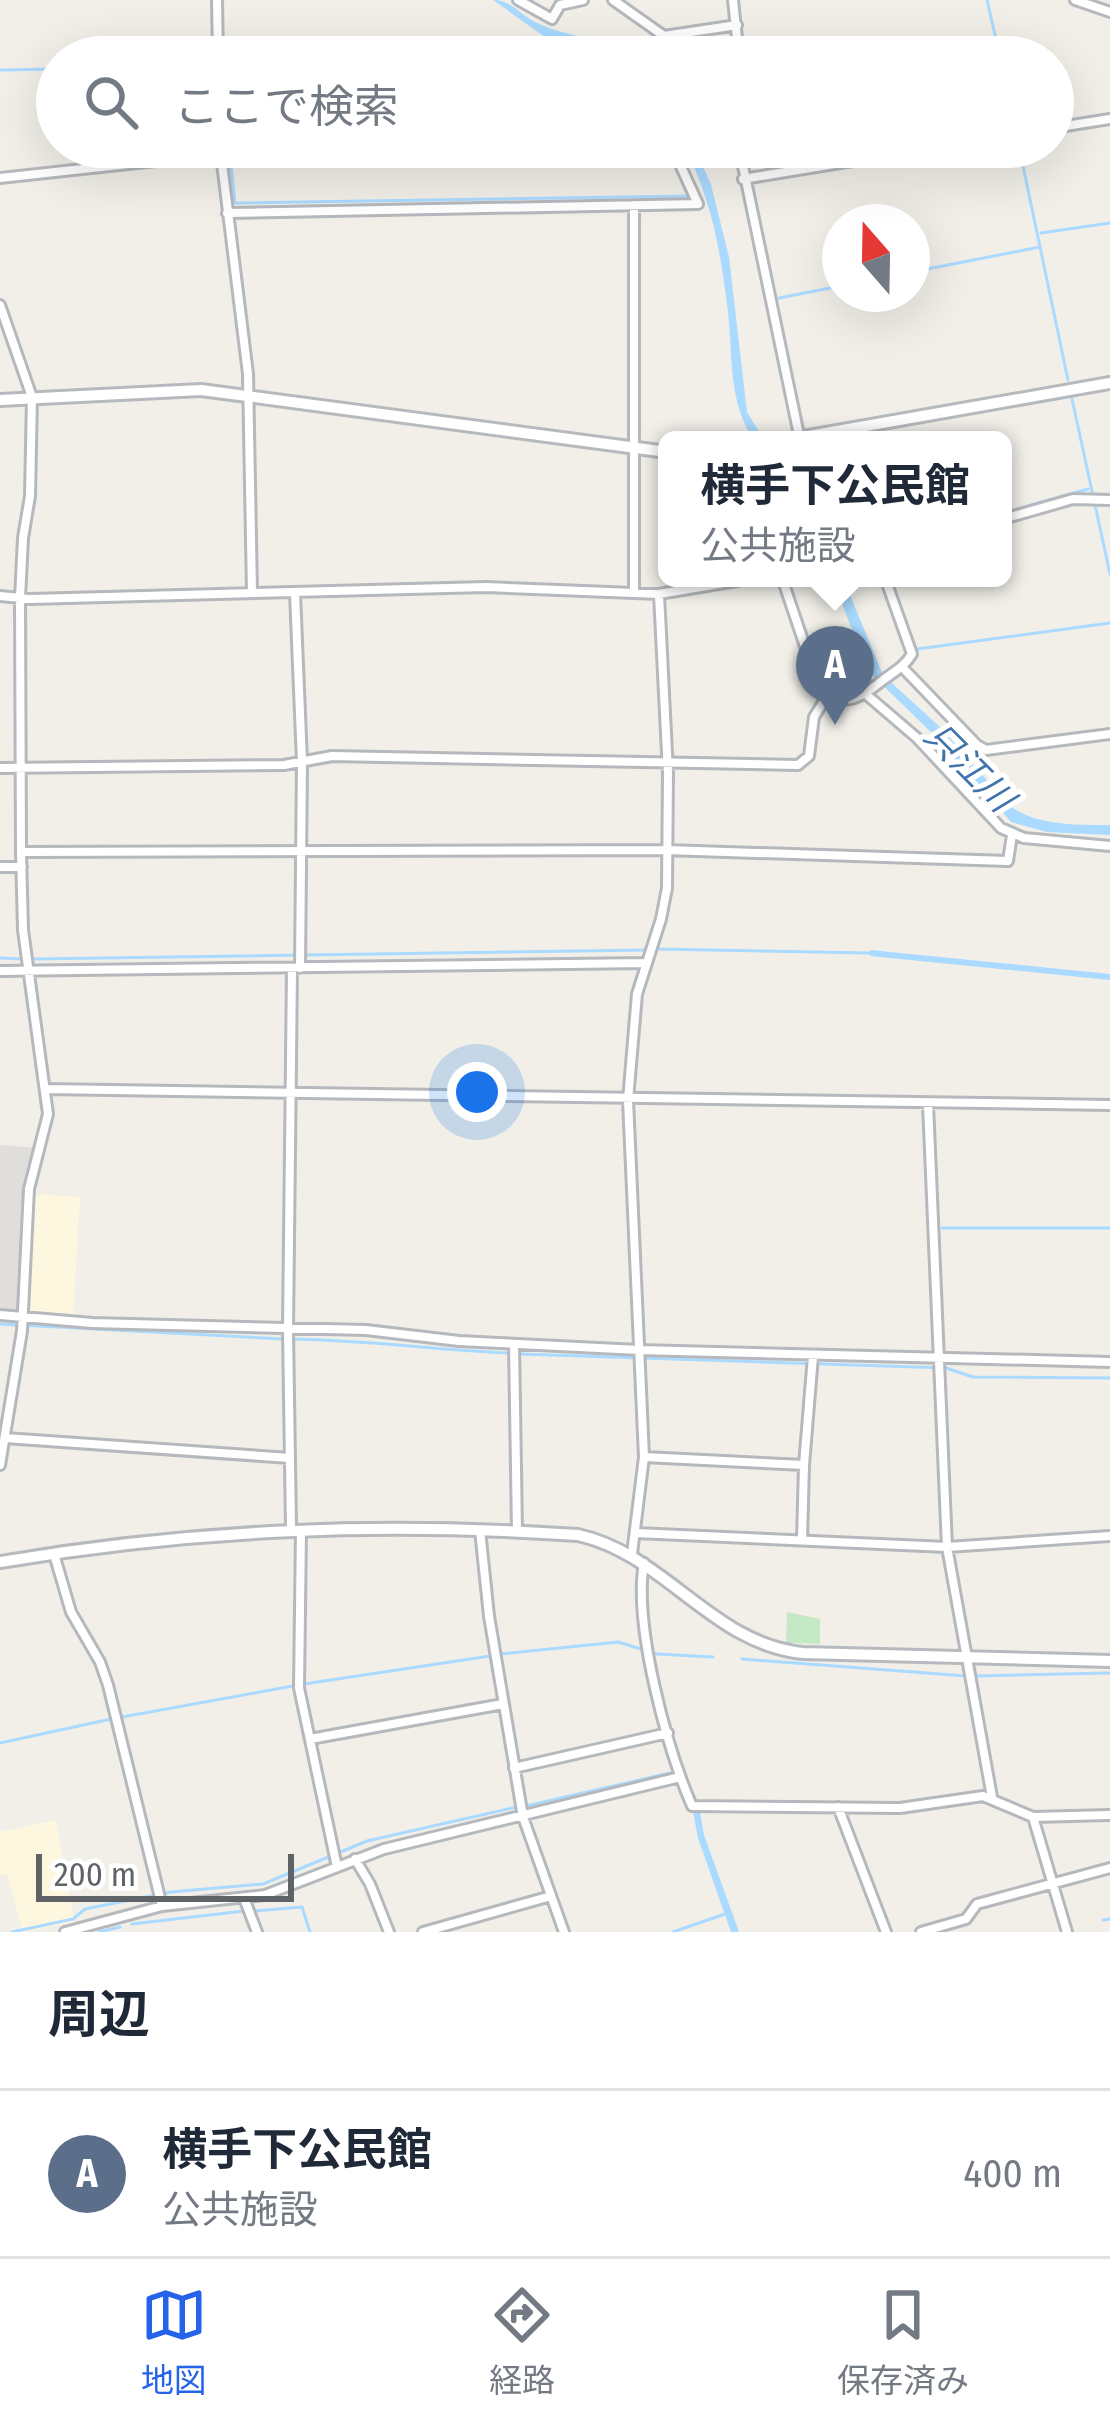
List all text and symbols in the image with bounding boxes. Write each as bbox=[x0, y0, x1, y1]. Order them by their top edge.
search box bbox=[36, 36, 1074, 168]
icon: search bbox=[78, 69, 144, 135]
text: ここで検索 bbox=[174, 80, 399, 134]
north arrow bbox=[822, 204, 930, 312]
popup bbox=[658, 431, 1012, 587]
text: 横手下公民館 bbox=[700, 459, 970, 513]
text: 公共施設 bbox=[700, 523, 856, 569]
pin: A bbox=[796, 626, 874, 725]
water label: 只江川 bbox=[915, 713, 1026, 824]
your location bbox=[447, 1062, 507, 1122]
scale bar bbox=[36, 1848, 294, 1901]
text: 200 m bbox=[54, 1855, 136, 1895]
text: 周辺 bbox=[48, 1984, 150, 2046]
text: 横手下公民館 bbox=[162, 2123, 432, 2177]
text: A bbox=[76, 2151, 98, 2197]
text: 400 m bbox=[963, 2151, 1062, 2197]
text: 公共施設 bbox=[162, 2187, 318, 2233]
tab: 地図 bbox=[141, 2282, 207, 2402]
tab: 経路 bbox=[489, 2282, 555, 2402]
tab: 保存済み bbox=[837, 2282, 969, 2402]

